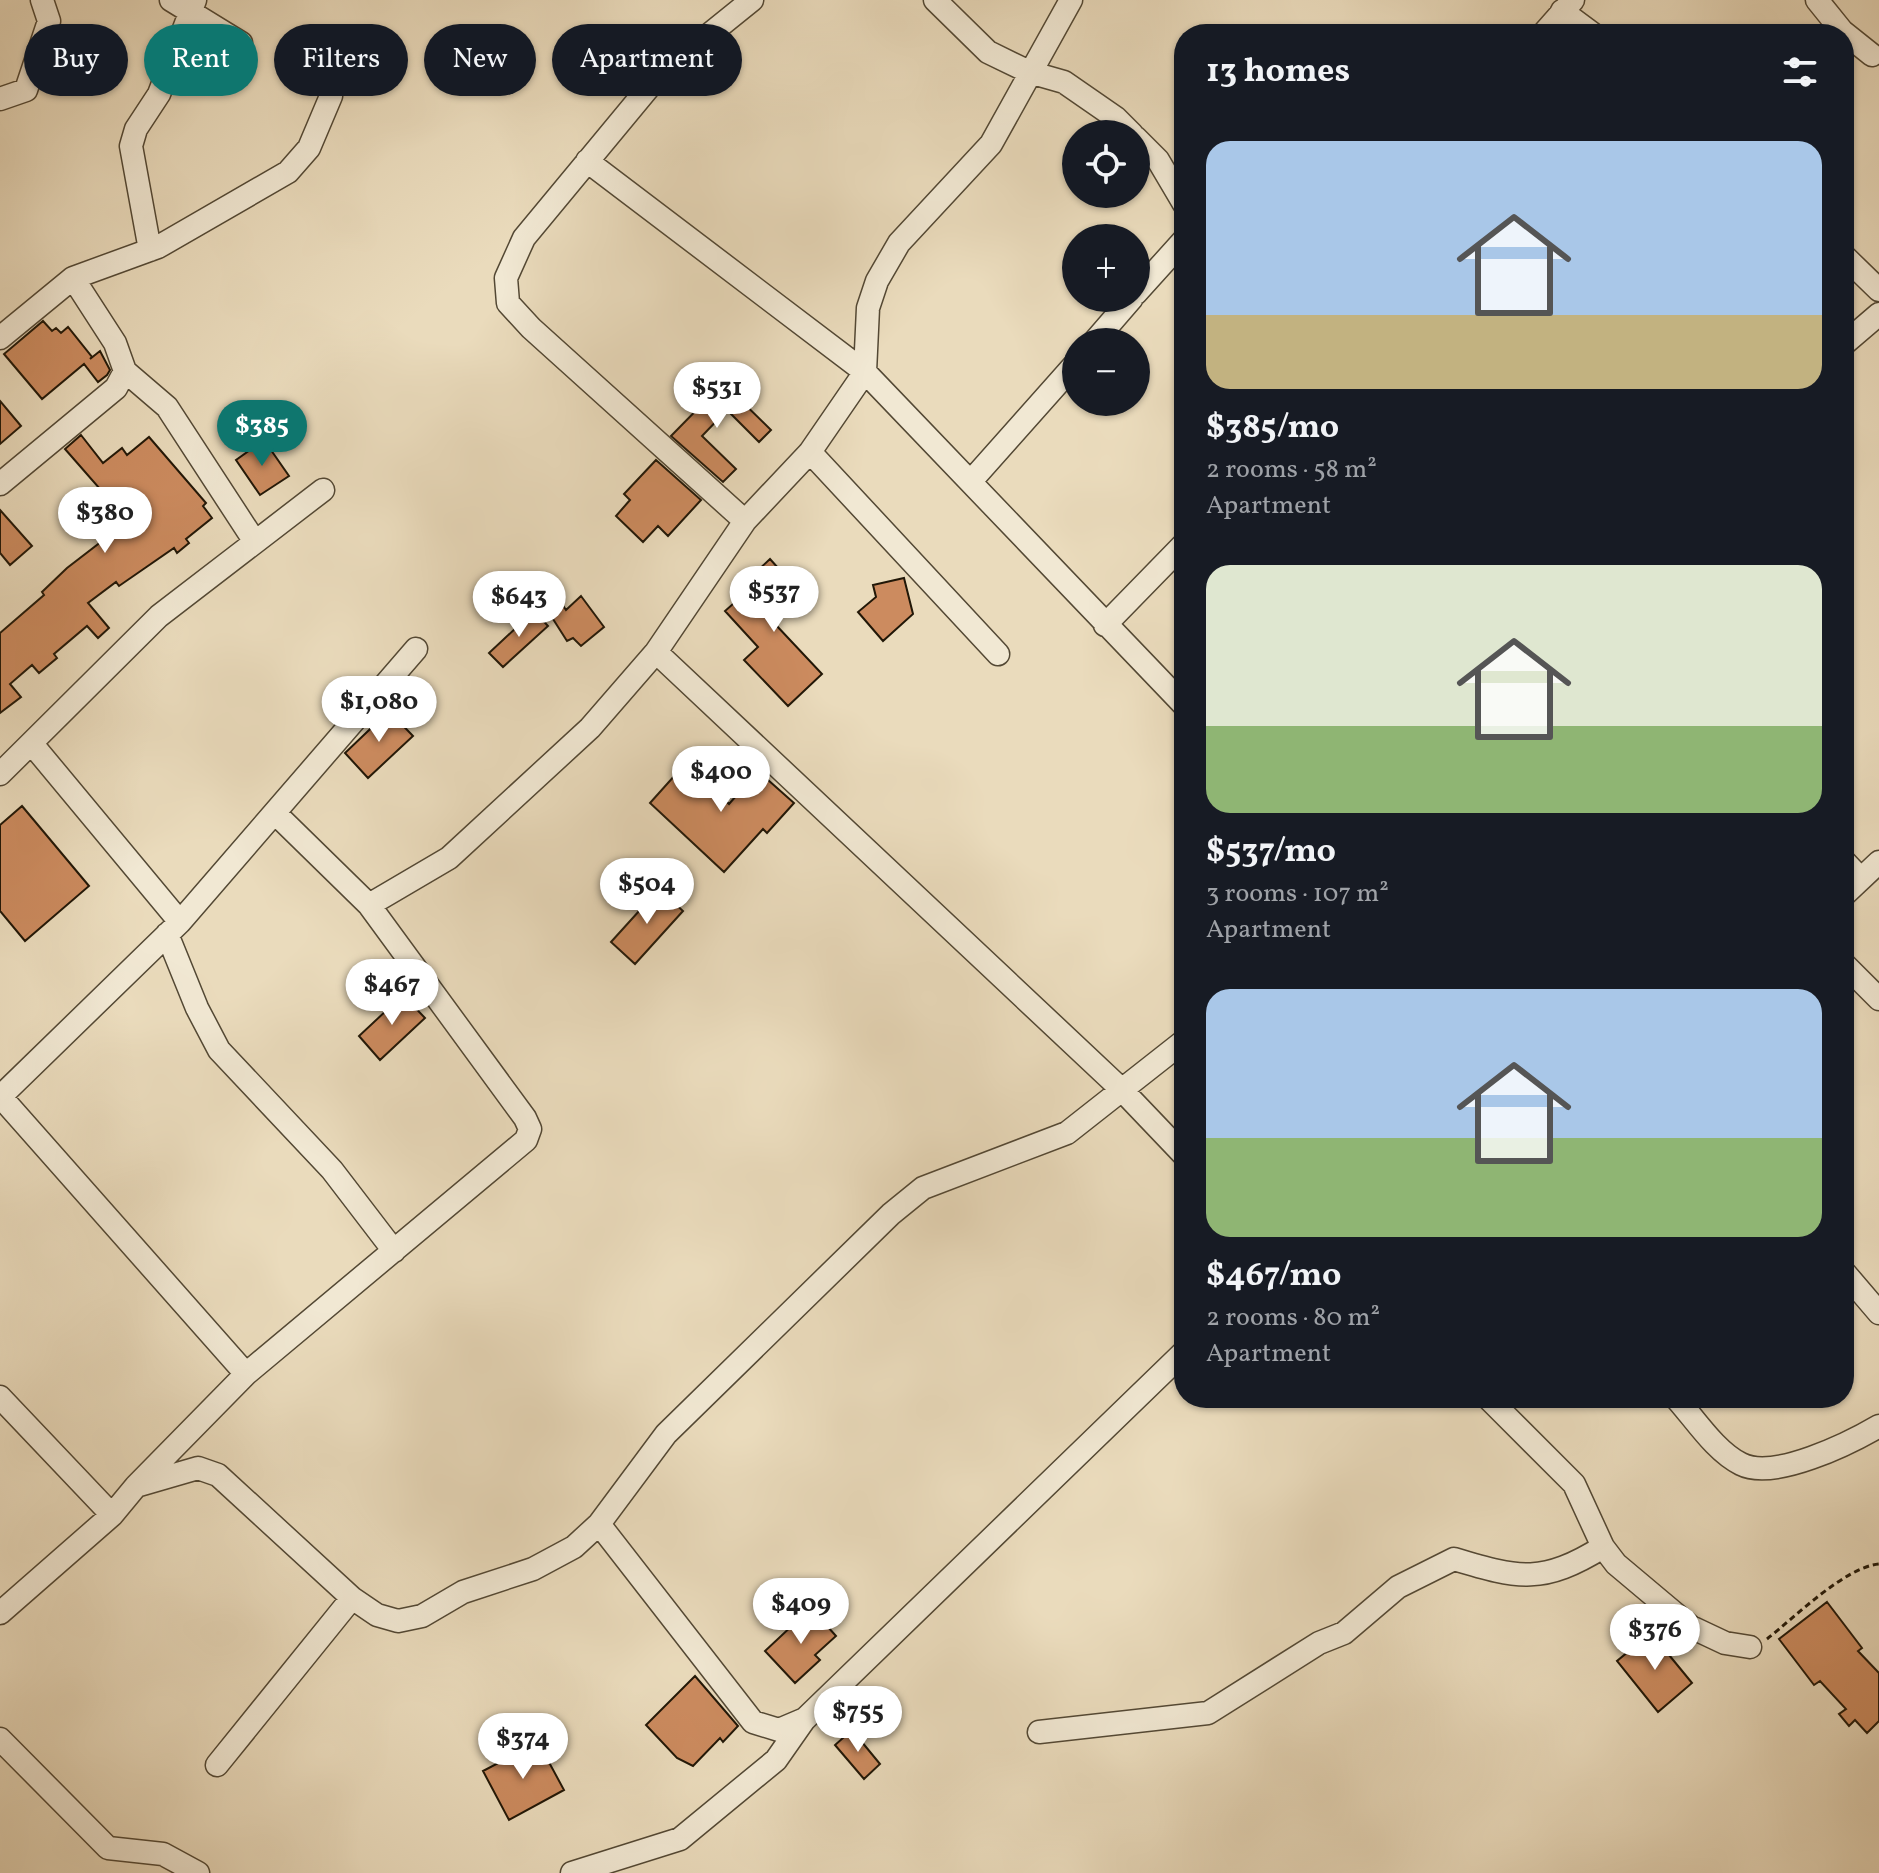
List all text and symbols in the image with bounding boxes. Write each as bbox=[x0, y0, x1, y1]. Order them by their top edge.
chip: Buy bbox=[24, 24, 128, 96]
chip: Rent bbox=[144, 24, 258, 96]
chip: Filters bbox=[274, 24, 408, 96]
chip: New bbox=[424, 24, 536, 96]
chip: Apartment bbox=[552, 24, 742, 96]
text: 13 homes bbox=[1206, 49, 1350, 96]
icon: filters bbox=[1778, 50, 1822, 94]
map controls bbox=[1062, 120, 1150, 416]
button: locate bbox=[1062, 120, 1150, 208]
icon: home bbox=[1442, 193, 1586, 337]
button: + bbox=[1062, 224, 1150, 312]
button: − bbox=[1062, 328, 1150, 416]
pin: $531 bbox=[670, 362, 764, 430]
text: $531 bbox=[692, 370, 742, 406]
pin: $385 bbox=[215, 400, 309, 468]
text: $385/mo bbox=[1206, 405, 1339, 452]
text: $385 bbox=[235, 408, 289, 444]
text: 2 rooms · 58 m² bbox=[1206, 452, 1377, 488]
pin: $380 bbox=[58, 487, 152, 555]
text: Apartment bbox=[1206, 488, 1331, 524]
text: $380 bbox=[76, 495, 134, 531]
pin: $537 bbox=[727, 566, 821, 634]
pin: $643 bbox=[472, 571, 566, 639]
text: $537 bbox=[748, 574, 800, 610]
text: $643 bbox=[491, 579, 547, 615]
icon: home bbox=[1442, 617, 1586, 761]
pin: $1,080 bbox=[314, 676, 444, 744]
text: $1,080 bbox=[340, 684, 418, 720]
pin: $400 bbox=[674, 746, 768, 814]
text: $400 bbox=[690, 754, 752, 790]
text: $537/mo bbox=[1206, 829, 1336, 876]
pin: $504 bbox=[600, 858, 694, 926]
text: $504 bbox=[618, 866, 676, 902]
text: 3 rooms · 107 m² bbox=[1206, 876, 1389, 912]
text: Apartment bbox=[1206, 912, 1331, 948]
pin: $467 bbox=[345, 959, 439, 1027]
text: $467 bbox=[364, 967, 420, 1003]
icon: home bbox=[1442, 1041, 1586, 1185]
text: $467/mo bbox=[1206, 1253, 1341, 1300]
text: 2 rooms · 80 m² bbox=[1206, 1300, 1380, 1336]
text: Apartment bbox=[1206, 1336, 1331, 1372]
pin: $409 bbox=[754, 1578, 848, 1646]
text: $409 bbox=[771, 1586, 831, 1622]
pin: $376 bbox=[1608, 1604, 1702, 1672]
text: $376 bbox=[1628, 1612, 1682, 1648]
pin: $755 bbox=[811, 1686, 905, 1754]
text: $755 bbox=[832, 1694, 884, 1730]
pin: $374 bbox=[476, 1713, 570, 1781]
text: $374 bbox=[496, 1721, 550, 1757]

